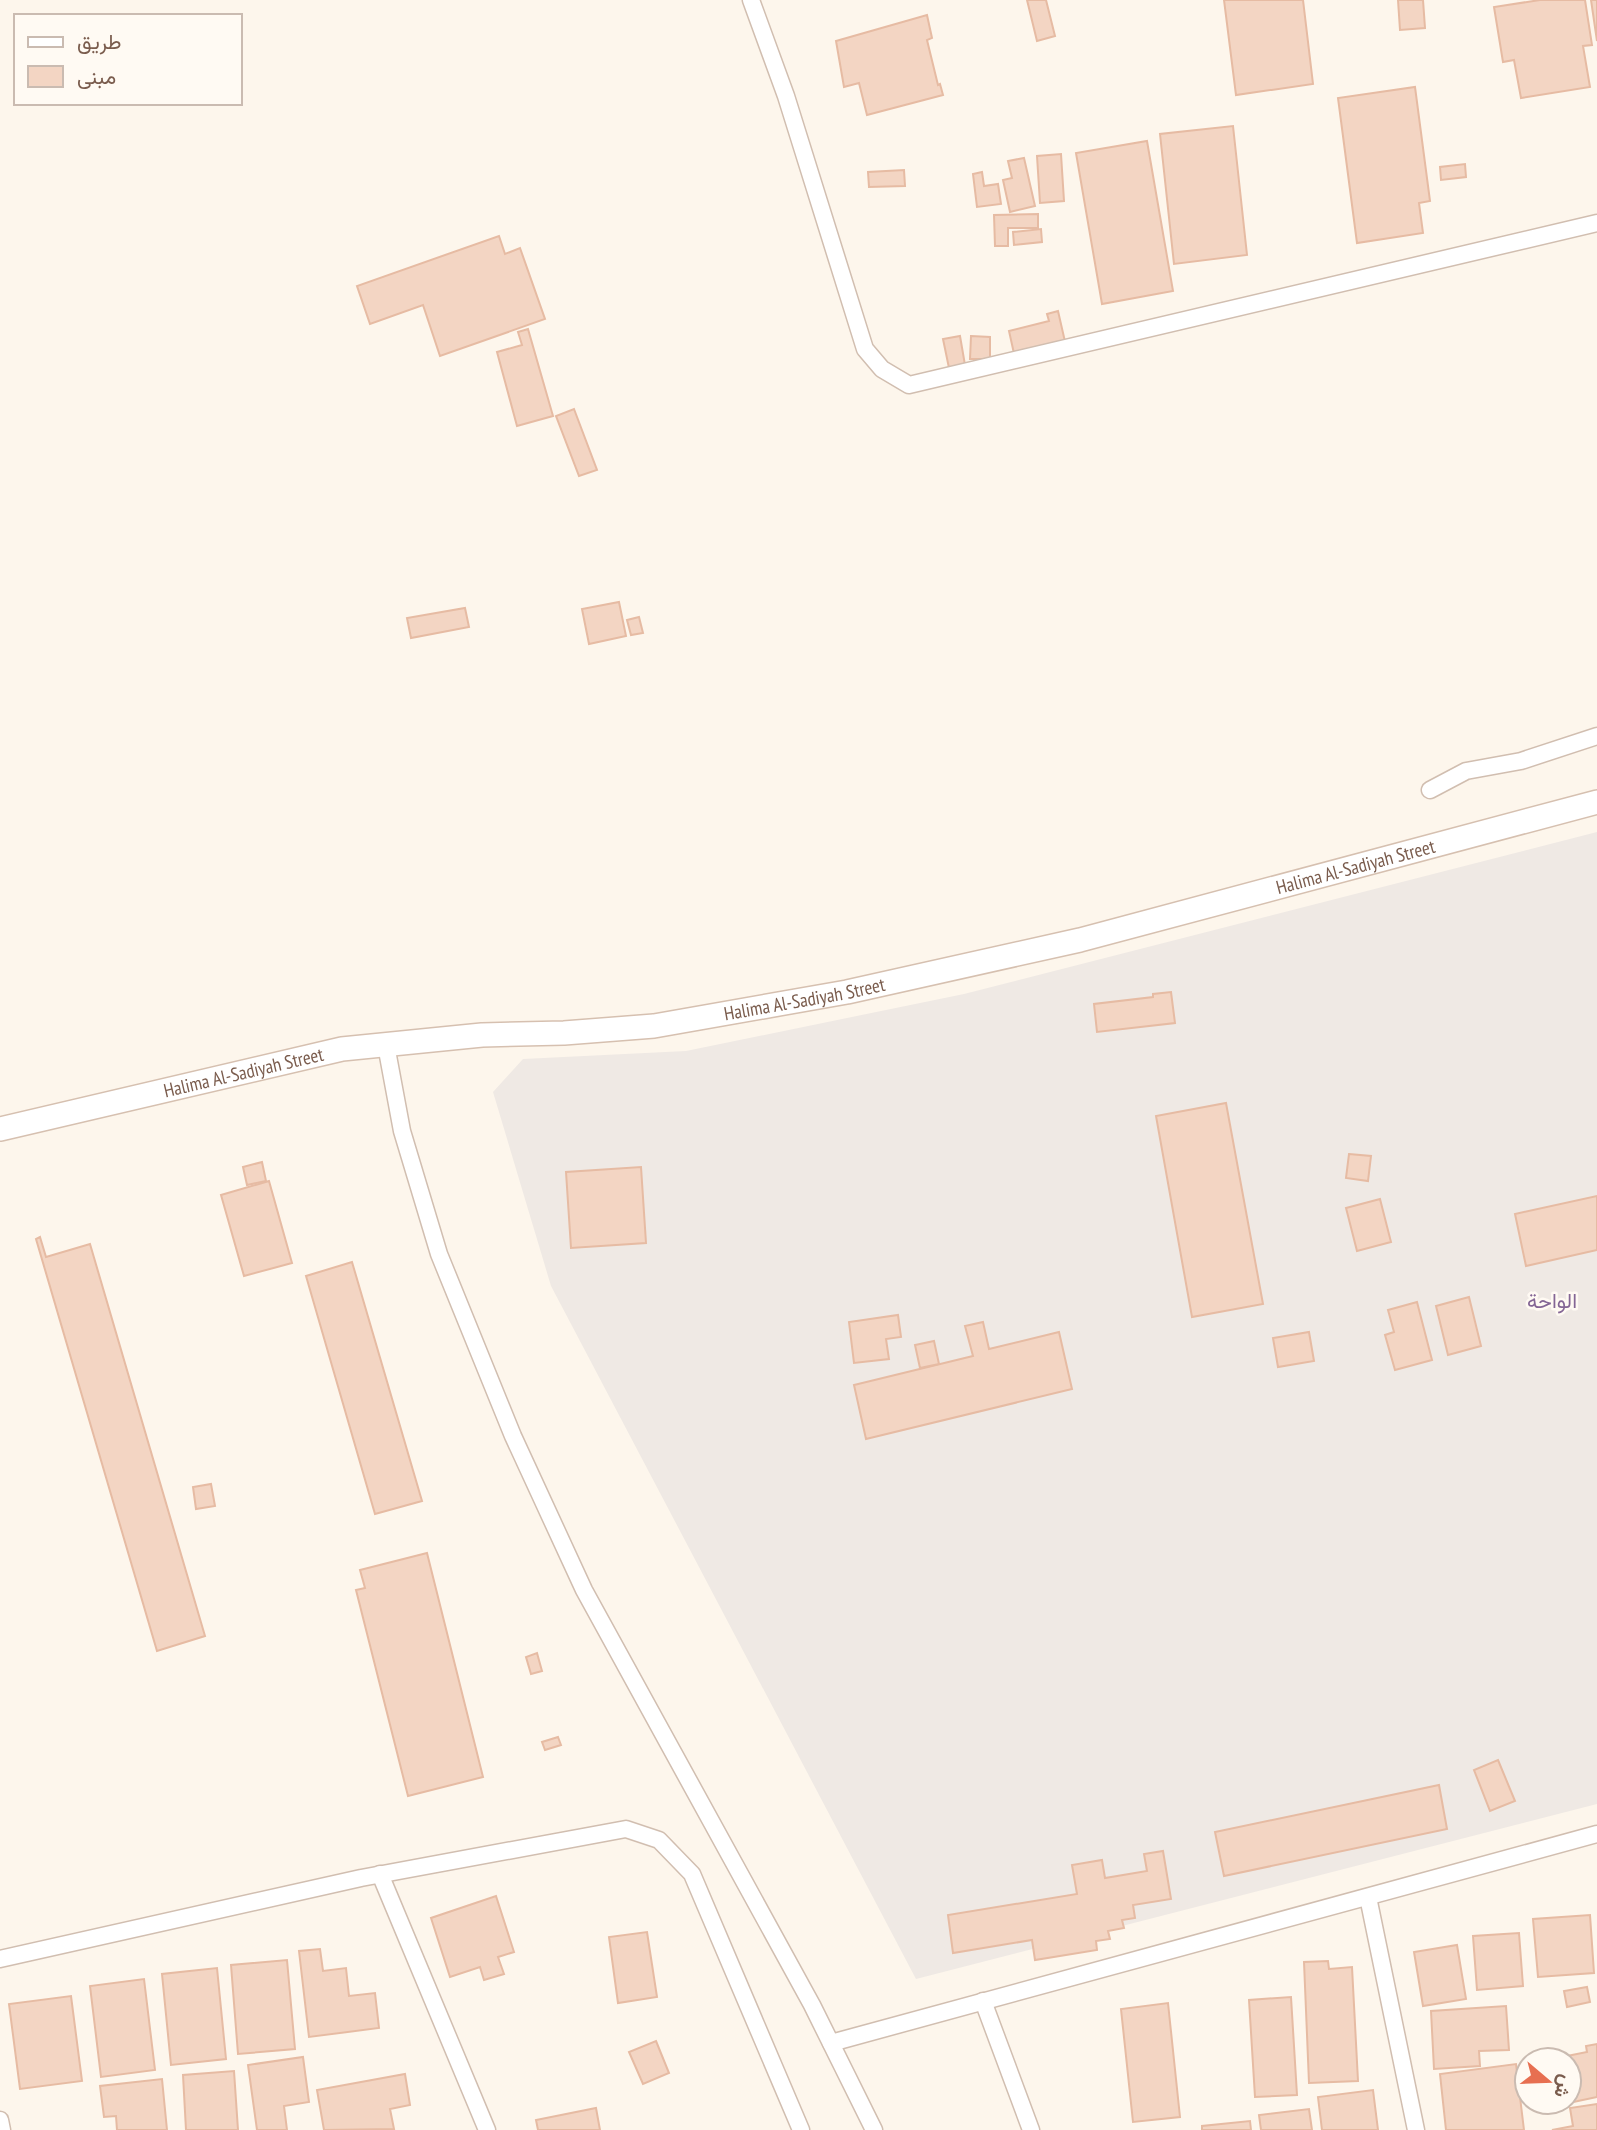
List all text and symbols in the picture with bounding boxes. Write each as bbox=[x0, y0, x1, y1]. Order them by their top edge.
legend bbox=[14, 14, 242, 105]
text: طريق bbox=[77, 28, 122, 55]
text: مبنى bbox=[77, 63, 116, 90]
street label: Halima Al-Sadiyah Street bbox=[1273, 834, 1438, 899]
street label: Halima Al-Sadiyah Street bbox=[722, 972, 888, 1025]
street label: Halima Al-Sadiyah Street bbox=[161, 1042, 327, 1102]
district label: الواحة bbox=[1527, 1287, 1577, 1314]
north arrow bbox=[1513, 2046, 1583, 2116]
text: ش bbox=[1549, 2072, 1579, 2101]

